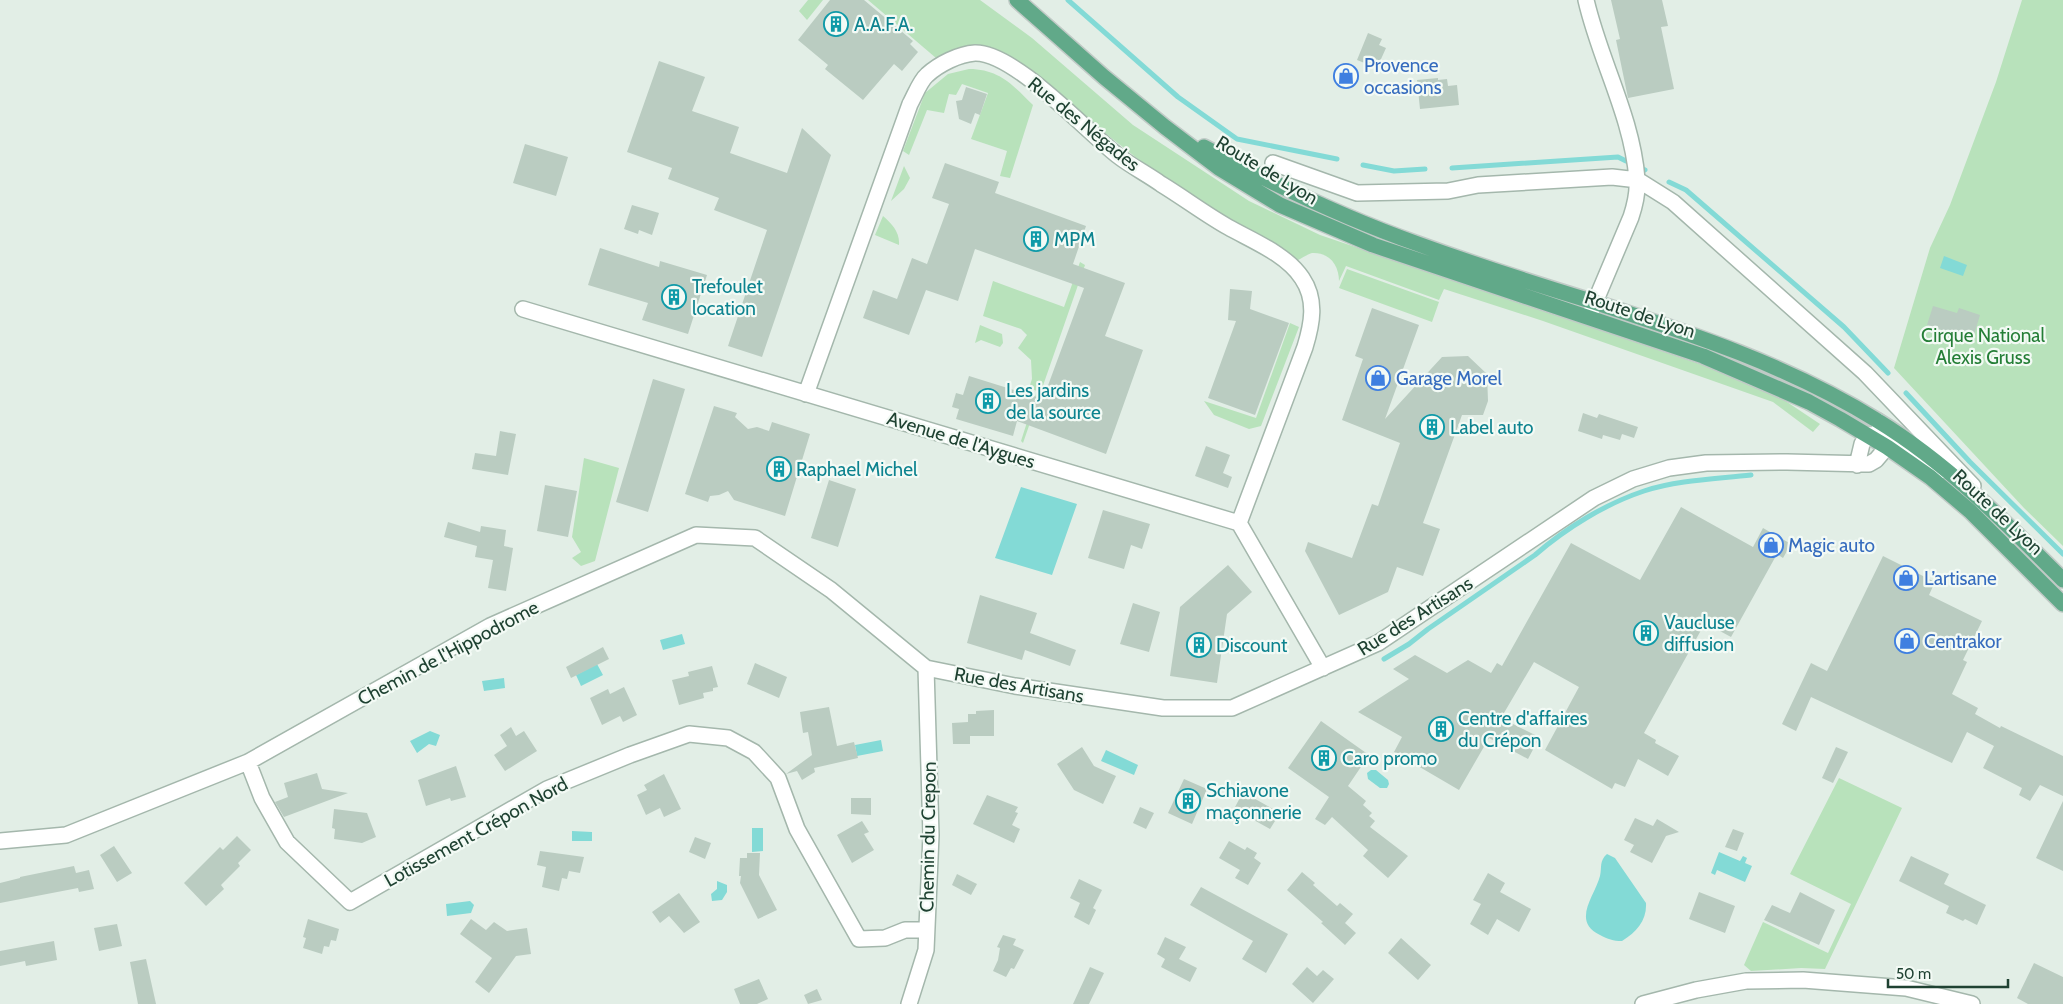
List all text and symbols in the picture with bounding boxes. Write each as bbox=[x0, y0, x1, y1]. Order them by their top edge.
building icon: A.A.F.A. bbox=[823, 11, 849, 37]
place label: A.A.F.A. bbox=[854, 13, 914, 36]
place label: Provence occasions bbox=[1364, 54, 1442, 99]
shop icon: Provence occasions bbox=[1333, 63, 1359, 89]
street label: Rue des Négades bbox=[1023, 72, 1145, 176]
street label: Route de Lyon bbox=[1212, 131, 1322, 209]
building icon: MPM bbox=[1023, 226, 1049, 252]
place label: MPM bbox=[1054, 228, 1095, 251]
place label: Trefoulet location bbox=[692, 275, 764, 320]
building icon: Trefoulet location bbox=[661, 284, 687, 310]
street label: Route de Lyon bbox=[1582, 285, 1698, 343]
park label: Cirque National Alexis Gruss bbox=[1921, 324, 2045, 369]
shop icon: Garage Morel bbox=[1365, 365, 1391, 391]
place label: Garage Morel bbox=[1396, 367, 1502, 390]
place label: Les jardins de la source bbox=[1006, 379, 1101, 424]
building icon: Les jardins de la source bbox=[975, 388, 1001, 414]
street label: Avenue de l'Aygues bbox=[884, 407, 1038, 473]
building icon: Label auto bbox=[1419, 414, 1445, 440]
place label: Label auto bbox=[1450, 416, 1534, 439]
building icon: Raphael Michel bbox=[766, 456, 792, 482]
place label: Raphael Michel bbox=[796, 458, 918, 481]
street label: Route de Lyon bbox=[1948, 464, 2048, 560]
shop icon: Magic auto bbox=[1758, 532, 1784, 558]
place label: Magic auto bbox=[1788, 534, 1875, 557]
shop icon: L’artisane bbox=[1893, 565, 1919, 591]
place label: L’artisane bbox=[1924, 567, 1997, 590]
street label: Rue des Artisans bbox=[1353, 571, 1477, 661]
street label: Chemin de l'Hippodrome bbox=[354, 595, 543, 710]
place label: Vaucluse diffusion bbox=[1664, 611, 1735, 656]
building icon: Vaucluse diffusion bbox=[1633, 620, 1659, 646]
shop icon: Centrakor bbox=[1894, 628, 1920, 654]
place label: Centrakor bbox=[1924, 630, 2002, 653]
building icon: Discount bbox=[1186, 632, 1212, 658]
place label: Discount bbox=[1216, 634, 1288, 657]
street label: Rue des Artisans bbox=[952, 662, 1086, 708]
place label: Centre d'affaires du Crépon bbox=[1458, 707, 1588, 752]
building icon: Centre d'affaires du Crépon bbox=[1428, 716, 1454, 742]
building icon: Caro promo bbox=[1311, 745, 1337, 771]
place label: Caro promo bbox=[1342, 747, 1437, 770]
street label: Chemin du Crepon bbox=[915, 761, 941, 913]
street label: Lotissement Crépon Nord bbox=[380, 772, 572, 892]
place label: Schiavone maçonnerie bbox=[1206, 779, 1302, 824]
building icon: Schiavone maçonnerie bbox=[1175, 788, 1201, 814]
scale bar bbox=[1888, 956, 2008, 988]
text: 50 m bbox=[1896, 965, 1931, 983]

